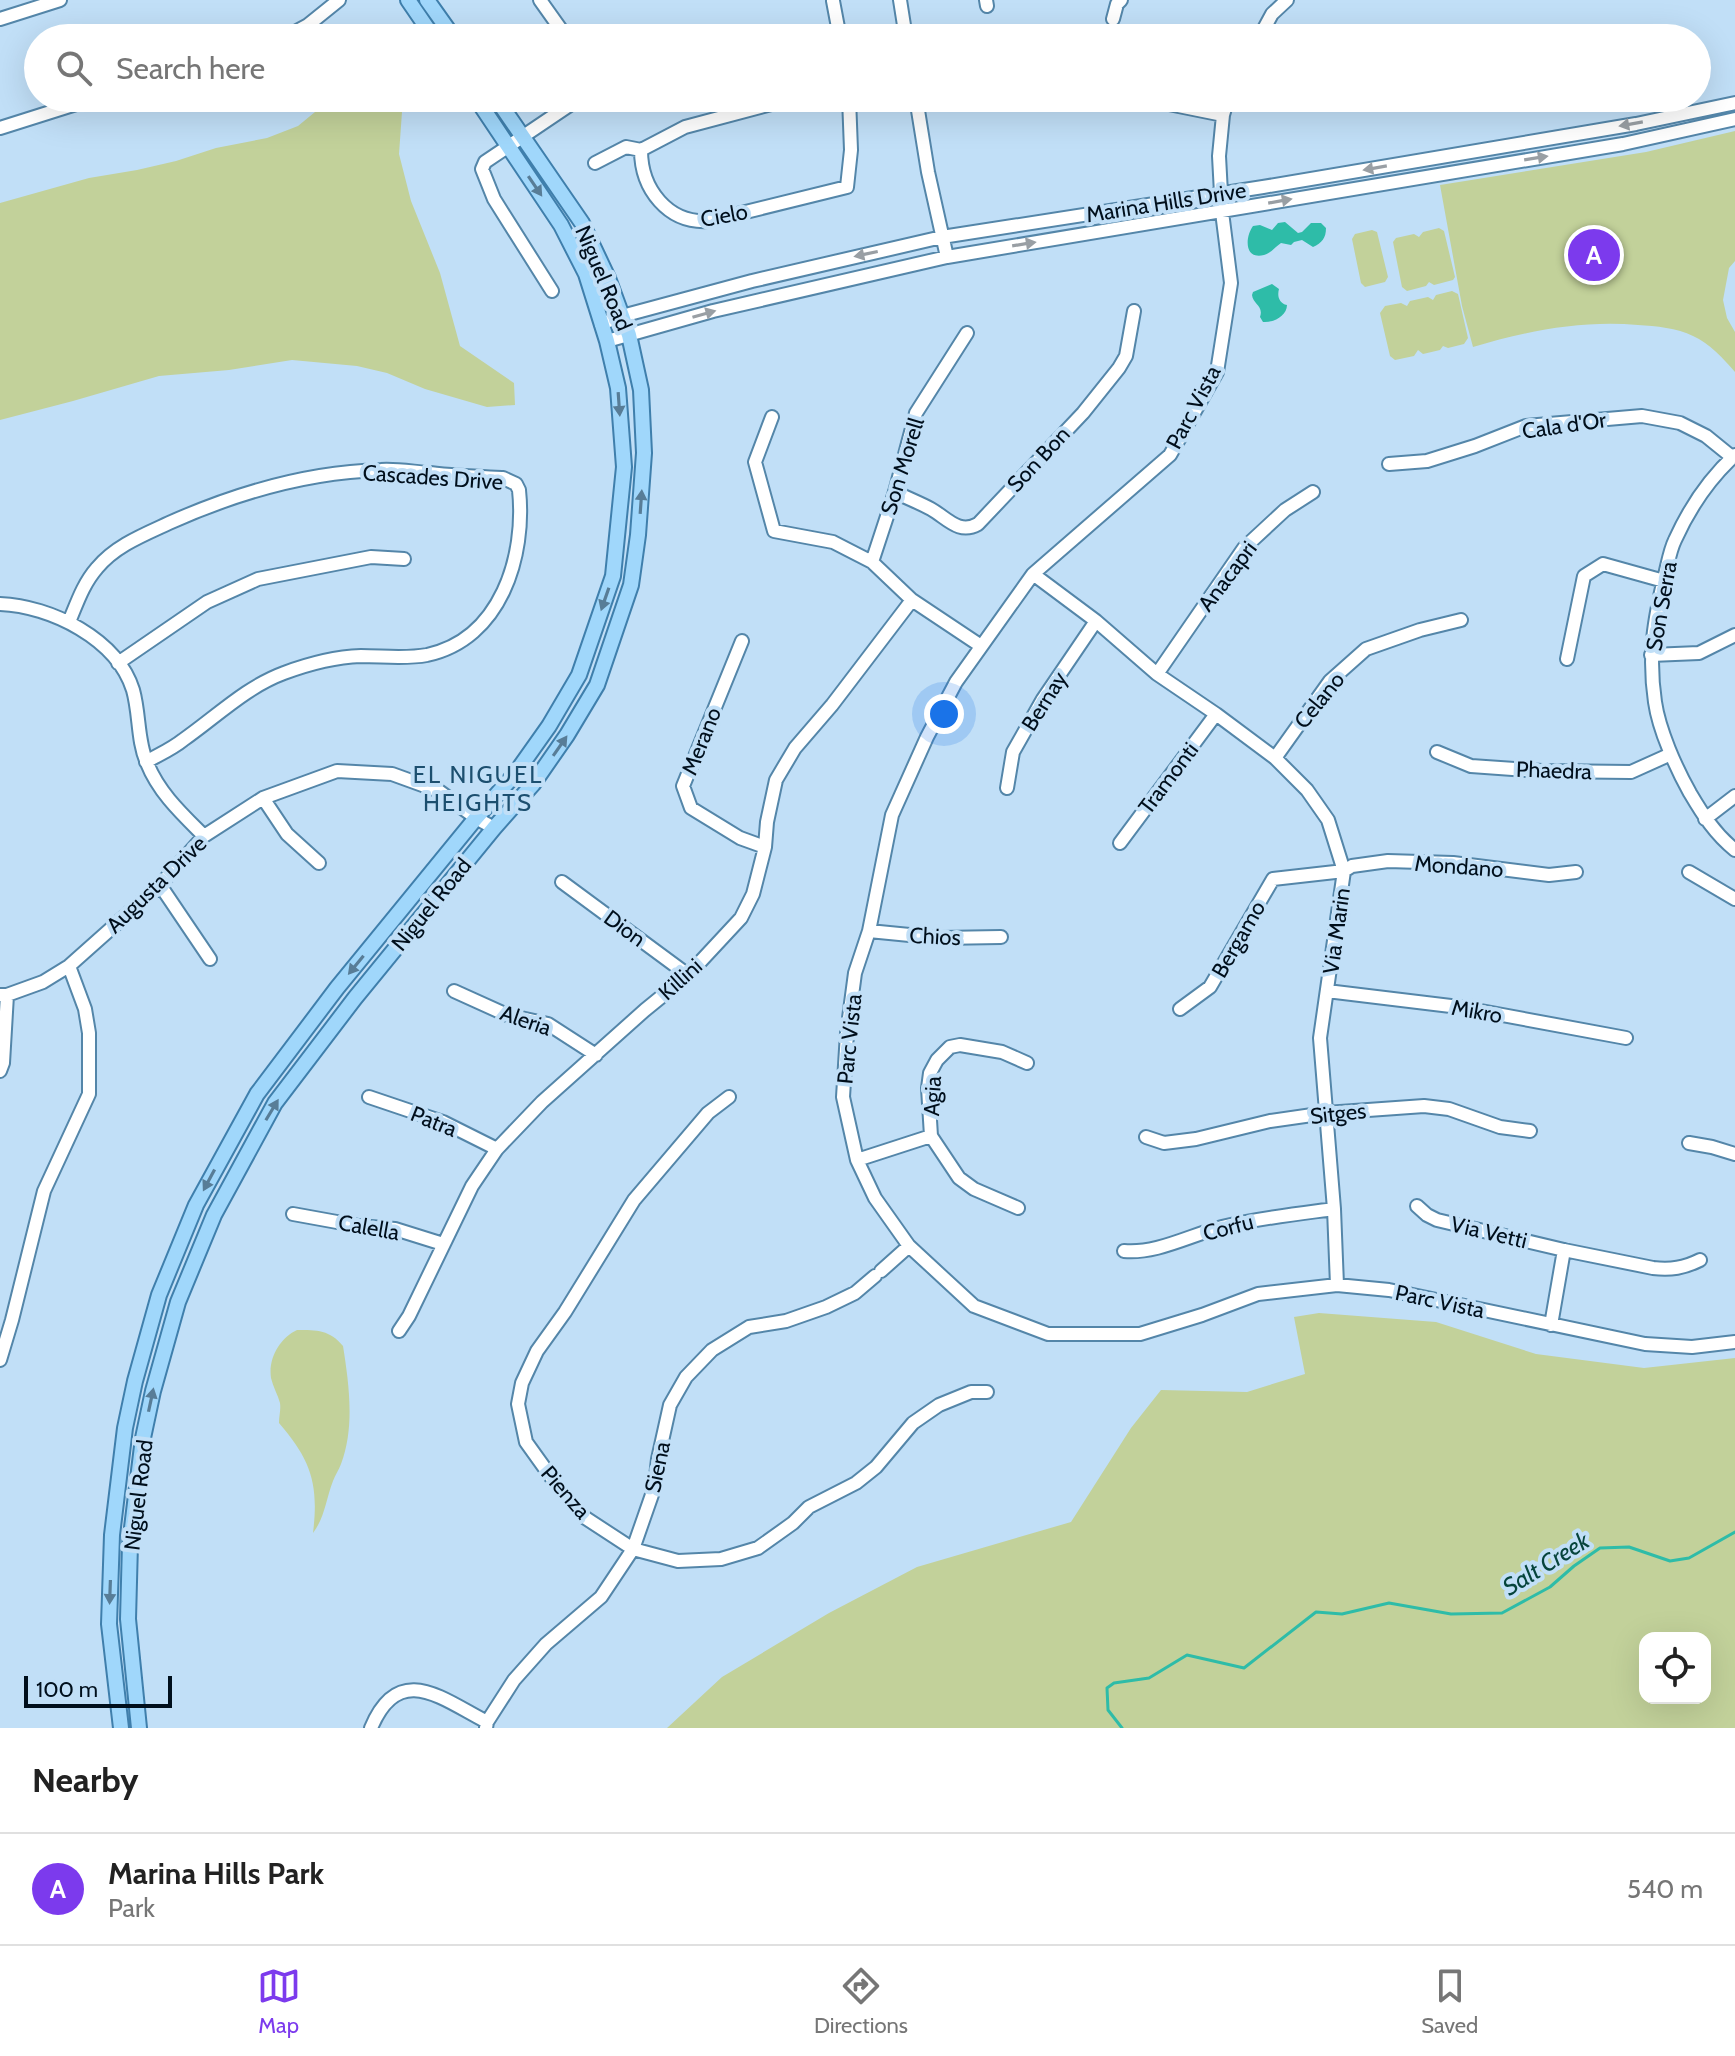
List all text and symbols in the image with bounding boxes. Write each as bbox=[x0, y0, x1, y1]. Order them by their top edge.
search box bbox=[24, 24, 1711, 112]
icon: search bbox=[52, 46, 96, 90]
text: Search here bbox=[116, 50, 265, 87]
one-way arrow bbox=[1618, 119, 1643, 131]
one-way arrow bbox=[1524, 152, 1549, 164]
one-way arrow bbox=[1362, 162, 1387, 174]
one-way arrow bbox=[527, 176, 542, 197]
street label: Marina Hills Drive bbox=[1084, 177, 1248, 228]
one-way arrow bbox=[1268, 195, 1293, 207]
street label: Cielo bbox=[698, 198, 750, 233]
street label: Niguel Road bbox=[569, 222, 638, 335]
pin: A bbox=[1568, 225, 1620, 285]
one-way arrow bbox=[1011, 238, 1036, 250]
one-way arrow bbox=[853, 248, 878, 261]
one-way arrow bbox=[692, 307, 716, 320]
street label: Parc Vista bbox=[1160, 361, 1227, 454]
one-way arrow bbox=[613, 392, 626, 417]
street label: Cala d'Or bbox=[1520, 406, 1608, 445]
street label: Son Morell bbox=[875, 414, 930, 518]
street label: Son Bon bbox=[1001, 421, 1075, 498]
street label: Cascades Drive bbox=[362, 459, 504, 496]
one-way arrow bbox=[635, 489, 648, 514]
street label: Anacapri bbox=[1192, 536, 1263, 617]
street label: Son Serra bbox=[1640, 559, 1683, 653]
one-way arrow bbox=[598, 588, 610, 612]
street label: Bernay bbox=[1016, 667, 1073, 736]
street label: Celano bbox=[1289, 667, 1350, 734]
your location bbox=[924, 694, 964, 734]
street label: Merano bbox=[676, 703, 727, 779]
one-way arrow bbox=[552, 735, 567, 756]
street label: Tramonti bbox=[1133, 737, 1204, 819]
street label: Phaedra bbox=[1516, 756, 1593, 785]
district label: EL NIGUEL HEIGHTS bbox=[413, 760, 543, 817]
street label: Augusta Drive bbox=[101, 830, 212, 939]
street label: Mondano bbox=[1414, 850, 1504, 883]
street label: Niguel Road bbox=[386, 852, 477, 956]
street label: Via Marin bbox=[1317, 886, 1356, 976]
street label: Bergamo bbox=[1206, 896, 1271, 982]
street label: Dion bbox=[599, 904, 651, 953]
street label: Chios bbox=[909, 922, 961, 951]
street label: Killini bbox=[653, 953, 708, 1006]
one-way arrow bbox=[347, 955, 364, 976]
street label: Parc Vista bbox=[831, 992, 868, 1086]
street label: Mikro bbox=[1449, 994, 1504, 1029]
street label: Aleria bbox=[497, 999, 555, 1042]
street label: Agia bbox=[918, 1075, 947, 1117]
street label: Sitges bbox=[1309, 1097, 1367, 1130]
one-way arrow bbox=[265, 1099, 279, 1121]
street label: Patra bbox=[407, 1100, 461, 1143]
one-way arrow bbox=[203, 1168, 216, 1191]
street label: Corfu bbox=[1200, 1208, 1256, 1247]
street label: Calella bbox=[336, 1209, 402, 1246]
street label: Via Vetti bbox=[1448, 1211, 1530, 1254]
street label: Parc Vista bbox=[1393, 1279, 1487, 1324]
one-way arrow bbox=[145, 1388, 158, 1413]
street label: Niguel Road bbox=[118, 1438, 159, 1552]
street label: Siena bbox=[639, 1439, 676, 1495]
street label: Pienza bbox=[535, 1460, 596, 1525]
water label: Salt Creek bbox=[1497, 1525, 1595, 1601]
one-way arrow bbox=[104, 1580, 117, 1605]
map controls bbox=[1639, 1632, 1711, 1704]
button: locate bbox=[1639, 1632, 1711, 1704]
scale bar bbox=[24, 1672, 172, 1708]
text: 100 m bbox=[36, 1676, 98, 1703]
text: Nearby bbox=[32, 1759, 139, 1801]
text: Marina Hills Park bbox=[108, 1855, 324, 1892]
text: A bbox=[50, 1873, 66, 1905]
text: 540 m bbox=[1627, 1873, 1703, 1905]
text: Park bbox=[108, 1892, 155, 1924]
tab: Map bbox=[257, 1964, 301, 2039]
tab: Directions bbox=[814, 1964, 908, 2039]
tab: Saved bbox=[1421, 1964, 1478, 2039]

